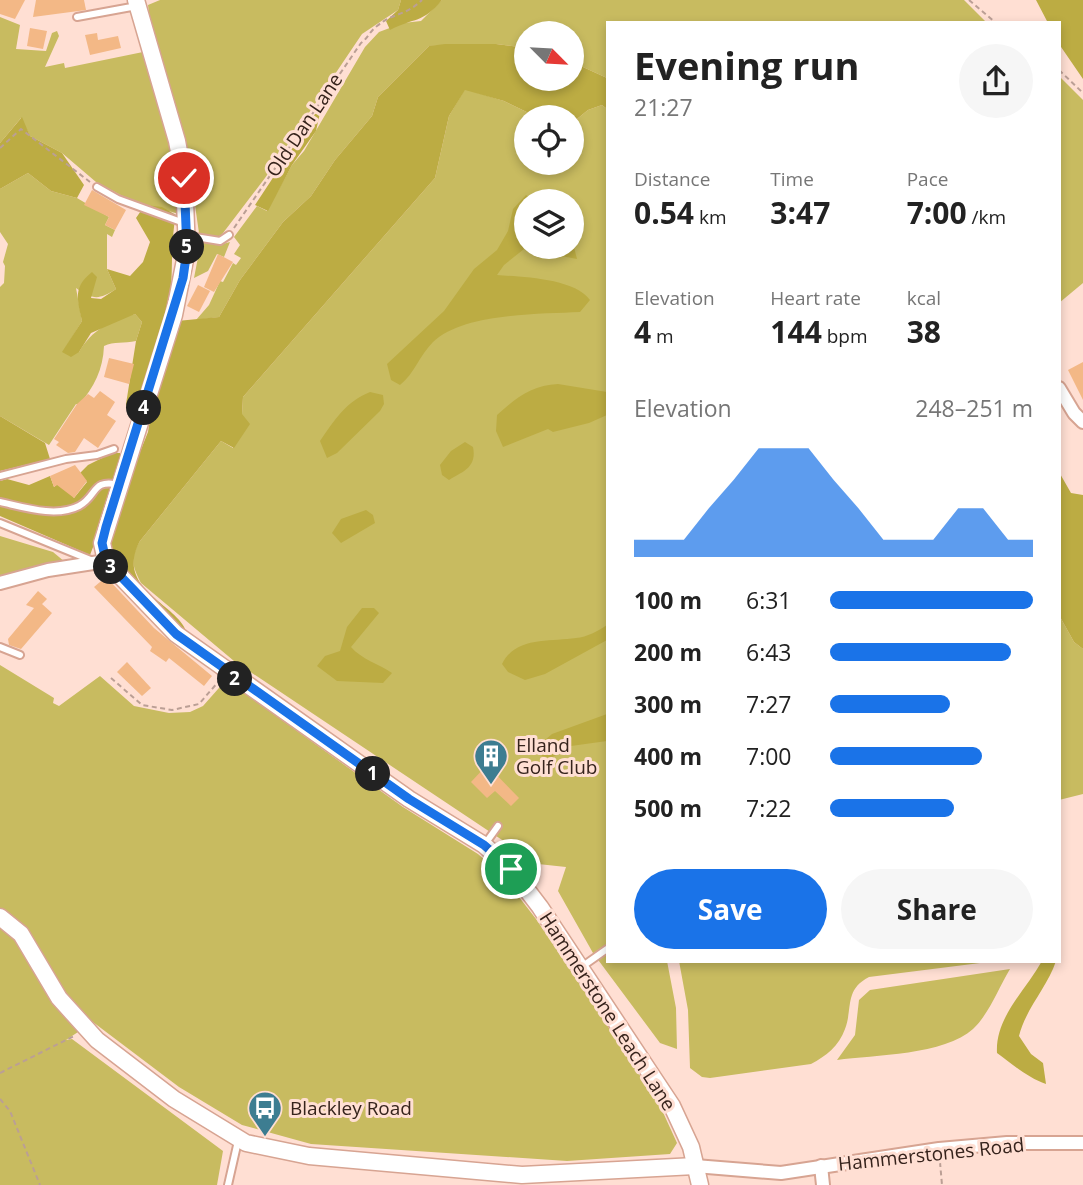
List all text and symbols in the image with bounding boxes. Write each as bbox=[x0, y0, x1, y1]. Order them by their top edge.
north arrow bbox=[514, 21, 584, 91]
map controls bbox=[514, 21, 584, 259]
text: Evening run bbox=[634, 39, 859, 91]
button: share bbox=[959, 44, 1033, 118]
street label: Old Dan Lane bbox=[260, 68, 348, 182]
text: 21:27 bbox=[634, 91, 693, 123]
button: locate bbox=[514, 105, 584, 175]
pin bbox=[154, 148, 214, 208]
icon: check bbox=[165, 159, 203, 197]
text: Distance bbox=[634, 166, 710, 192]
text: Time bbox=[770, 166, 814, 192]
text: Pace bbox=[907, 166, 948, 192]
button: layers bbox=[514, 189, 584, 259]
text: 0.54 bbox=[634, 192, 694, 233]
text: 3:47 bbox=[770, 192, 830, 233]
text: 7:00 bbox=[907, 192, 967, 233]
text: km bbox=[694, 204, 727, 230]
text: /km bbox=[967, 204, 1006, 230]
pin: 5 bbox=[170, 230, 204, 264]
text: 5 bbox=[181, 233, 192, 259]
text: Elevation bbox=[634, 285, 715, 311]
text: Heart rate bbox=[770, 285, 861, 311]
text: kcal bbox=[907, 285, 941, 311]
text: 4 bbox=[634, 311, 651, 352]
text: 144 bbox=[770, 311, 822, 352]
text: 38 bbox=[907, 311, 941, 352]
text: m bbox=[651, 323, 674, 349]
text: bpm bbox=[822, 323, 868, 349]
pin: 4 bbox=[127, 390, 162, 426]
text: Elevation bbox=[634, 392, 732, 424]
text: 248–251 m bbox=[915, 392, 1033, 424]
text: 4 bbox=[138, 394, 149, 420]
pin: 3 bbox=[94, 550, 128, 584]
text: 3 bbox=[105, 553, 116, 579]
text: 100 m bbox=[634, 584, 702, 616]
text: 6:31 bbox=[746, 584, 792, 616]
text: 200 m bbox=[634, 636, 702, 668]
text: 6:43 bbox=[746, 636, 792, 668]
pin: 2 bbox=[218, 662, 252, 696]
text: 2 bbox=[229, 665, 240, 691]
text: 300 m bbox=[634, 688, 702, 720]
text: 7:27 bbox=[746, 688, 792, 720]
place label: Elland Golf Club bbox=[516, 732, 597, 780]
building icon: Elland Golf Club bbox=[472, 737, 510, 786]
text: 400 m bbox=[634, 740, 702, 772]
text: 7:00 bbox=[746, 740, 792, 772]
pin: 1 bbox=[356, 756, 390, 792]
text: 1 bbox=[367, 760, 378, 786]
text: 500 m bbox=[634, 792, 702, 824]
text: 7:22 bbox=[746, 792, 792, 824]
pin bbox=[481, 839, 541, 899]
icon: arrive bbox=[492, 850, 530, 888]
button: Save bbox=[634, 869, 827, 949]
button: Share bbox=[841, 869, 1033, 949]
street label: Hammerstone Leach Lane bbox=[534, 906, 682, 1116]
bus stop icon: Blackley Road bbox=[246, 1089, 284, 1138]
place label: Blackley Road bbox=[290, 1095, 412, 1121]
street label: Hammerstones Road bbox=[837, 1131, 1025, 1177]

